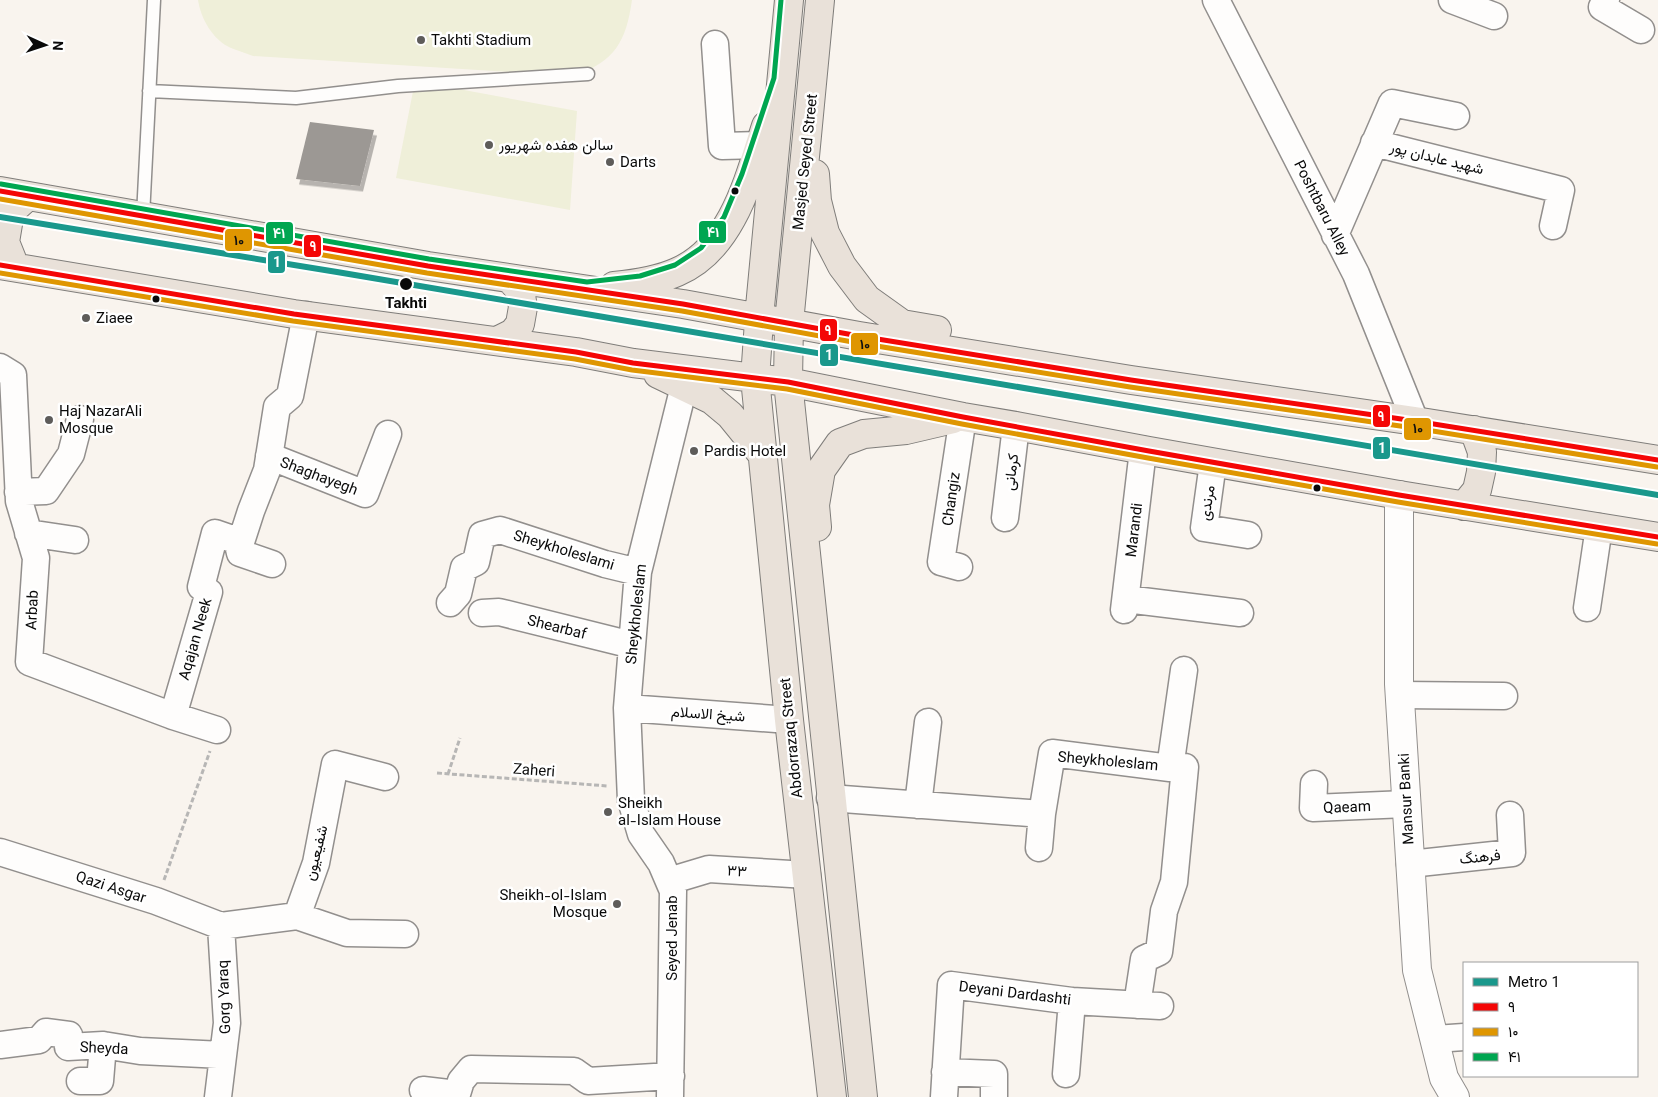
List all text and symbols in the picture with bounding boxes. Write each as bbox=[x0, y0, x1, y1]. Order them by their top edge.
north arrow bbox=[20, 20, 70, 70]
place label: Takhti Stadium bbox=[431, 30, 531, 53]
marker: Takhti Stadium bbox=[415, 34, 427, 46]
text: N bbox=[45, 40, 67, 51]
street label: Masjed Seyed Street bbox=[788, 93, 825, 231]
place label: سالن هفده شهریور bbox=[498, 135, 613, 158]
street label: شهید عابدان پور bbox=[1386, 136, 1486, 182]
marker: سالن هفده شهریور bbox=[483, 139, 495, 151]
place label: Darts bbox=[620, 152, 656, 175]
marker: Darts bbox=[604, 156, 616, 168]
street label: Poshtbaru Alley bbox=[1287, 157, 1355, 261]
unlabelled marker bbox=[730, 186, 740, 196]
line badge: ۴۱ bbox=[698, 220, 727, 244]
line badge: ۴۱ bbox=[265, 221, 294, 245]
text: ۴۱ bbox=[707, 223, 719, 245]
text: ۴۱ bbox=[273, 224, 285, 246]
line badge: ۱۰ bbox=[224, 228, 253, 252]
text: ۱۰ bbox=[234, 231, 244, 253]
line badge: ۹ bbox=[303, 234, 322, 258]
text: ۹ bbox=[310, 237, 317, 259]
line badge: 1 bbox=[267, 250, 286, 274]
text: 1 bbox=[273, 253, 281, 275]
marker: Takhti bbox=[398, 276, 414, 292]
place label: Takhti bbox=[385, 293, 427, 316]
unlabelled marker bbox=[151, 294, 161, 304]
place label: Ziaee bbox=[96, 308, 133, 331]
marker: Ziaee bbox=[80, 312, 92, 324]
line badge: ۹ bbox=[819, 318, 838, 342]
text: ۹ bbox=[825, 321, 832, 343]
line badge: ۱۰ bbox=[850, 332, 879, 356]
text: ۱۰ bbox=[860, 335, 870, 357]
line badge: 1 bbox=[819, 343, 839, 367]
text: 1 bbox=[825, 346, 833, 368]
place label: Haj NazarAli Mosque bbox=[59, 401, 142, 441]
line badge: ۹ bbox=[1372, 404, 1391, 428]
text: ۹ bbox=[1378, 407, 1385, 429]
marker: Haj NazarAli Mosque bbox=[43, 414, 55, 426]
line badge: ۱۰ bbox=[1403, 417, 1432, 441]
text: ۱۰ bbox=[1413, 419, 1423, 441]
line badge: 1 bbox=[1372, 436, 1391, 460]
text: 1 bbox=[1378, 439, 1386, 461]
place label: Pardis Hotel bbox=[704, 441, 786, 464]
marker: Pardis Hotel bbox=[688, 445, 700, 457]
street label: Shaghayegh bbox=[276, 452, 361, 503]
street label: کرمانی bbox=[999, 452, 1026, 492]
street label: Changiz bbox=[937, 471, 968, 528]
unlabelled marker bbox=[1312, 483, 1322, 493]
street label: مرندی bbox=[1194, 484, 1223, 523]
street label: Marandi bbox=[1121, 502, 1150, 559]
street label: Sheykholeslami bbox=[510, 525, 617, 578]
street label: Sheykholeslam bbox=[621, 563, 654, 666]
street label: Arbab bbox=[21, 590, 46, 631]
street label: Aqajan Neek bbox=[174, 595, 219, 683]
street label: Shearbaf bbox=[525, 610, 589, 647]
street label: Abdorrazaq Street bbox=[775, 676, 810, 799]
street label: شیخ الاسلام bbox=[670, 701, 746, 730]
street label: Sheykholeslam bbox=[1057, 747, 1159, 778]
street label: Mansur Banki bbox=[1394, 753, 1421, 845]
street label: Zaheri bbox=[512, 759, 556, 784]
place label: Sheikh al-Islam House bbox=[618, 793, 721, 833]
street label: Qaeam bbox=[1323, 796, 1371, 821]
marker: Sheikh al-Islam House bbox=[602, 806, 614, 818]
street label: شفیعیون bbox=[299, 823, 335, 884]
street label: فرهنگ bbox=[1459, 845, 1502, 872]
street label: ۳۳ bbox=[726, 860, 748, 885]
street label: Qazi Asgar bbox=[72, 866, 149, 911]
place label: Sheikh-ol-Islam Mosque bbox=[499, 885, 607, 925]
street label: Seyed Jenab bbox=[662, 895, 685, 981]
marker: Sheikh-ol-Islam Mosque bbox=[611, 898, 623, 910]
street label: Gorg Yaraq bbox=[213, 959, 238, 1034]
legend bbox=[1463, 962, 1638, 1077]
text: Metro 1 bbox=[1508, 972, 1560, 995]
street label: Deyani Dardashti bbox=[957, 976, 1072, 1013]
text: ۹ bbox=[1508, 997, 1515, 1020]
text: ۱۰ bbox=[1508, 1022, 1519, 1045]
street label: Sheyda bbox=[79, 1037, 129, 1062]
text: ۴۱ bbox=[1508, 1047, 1521, 1070]

